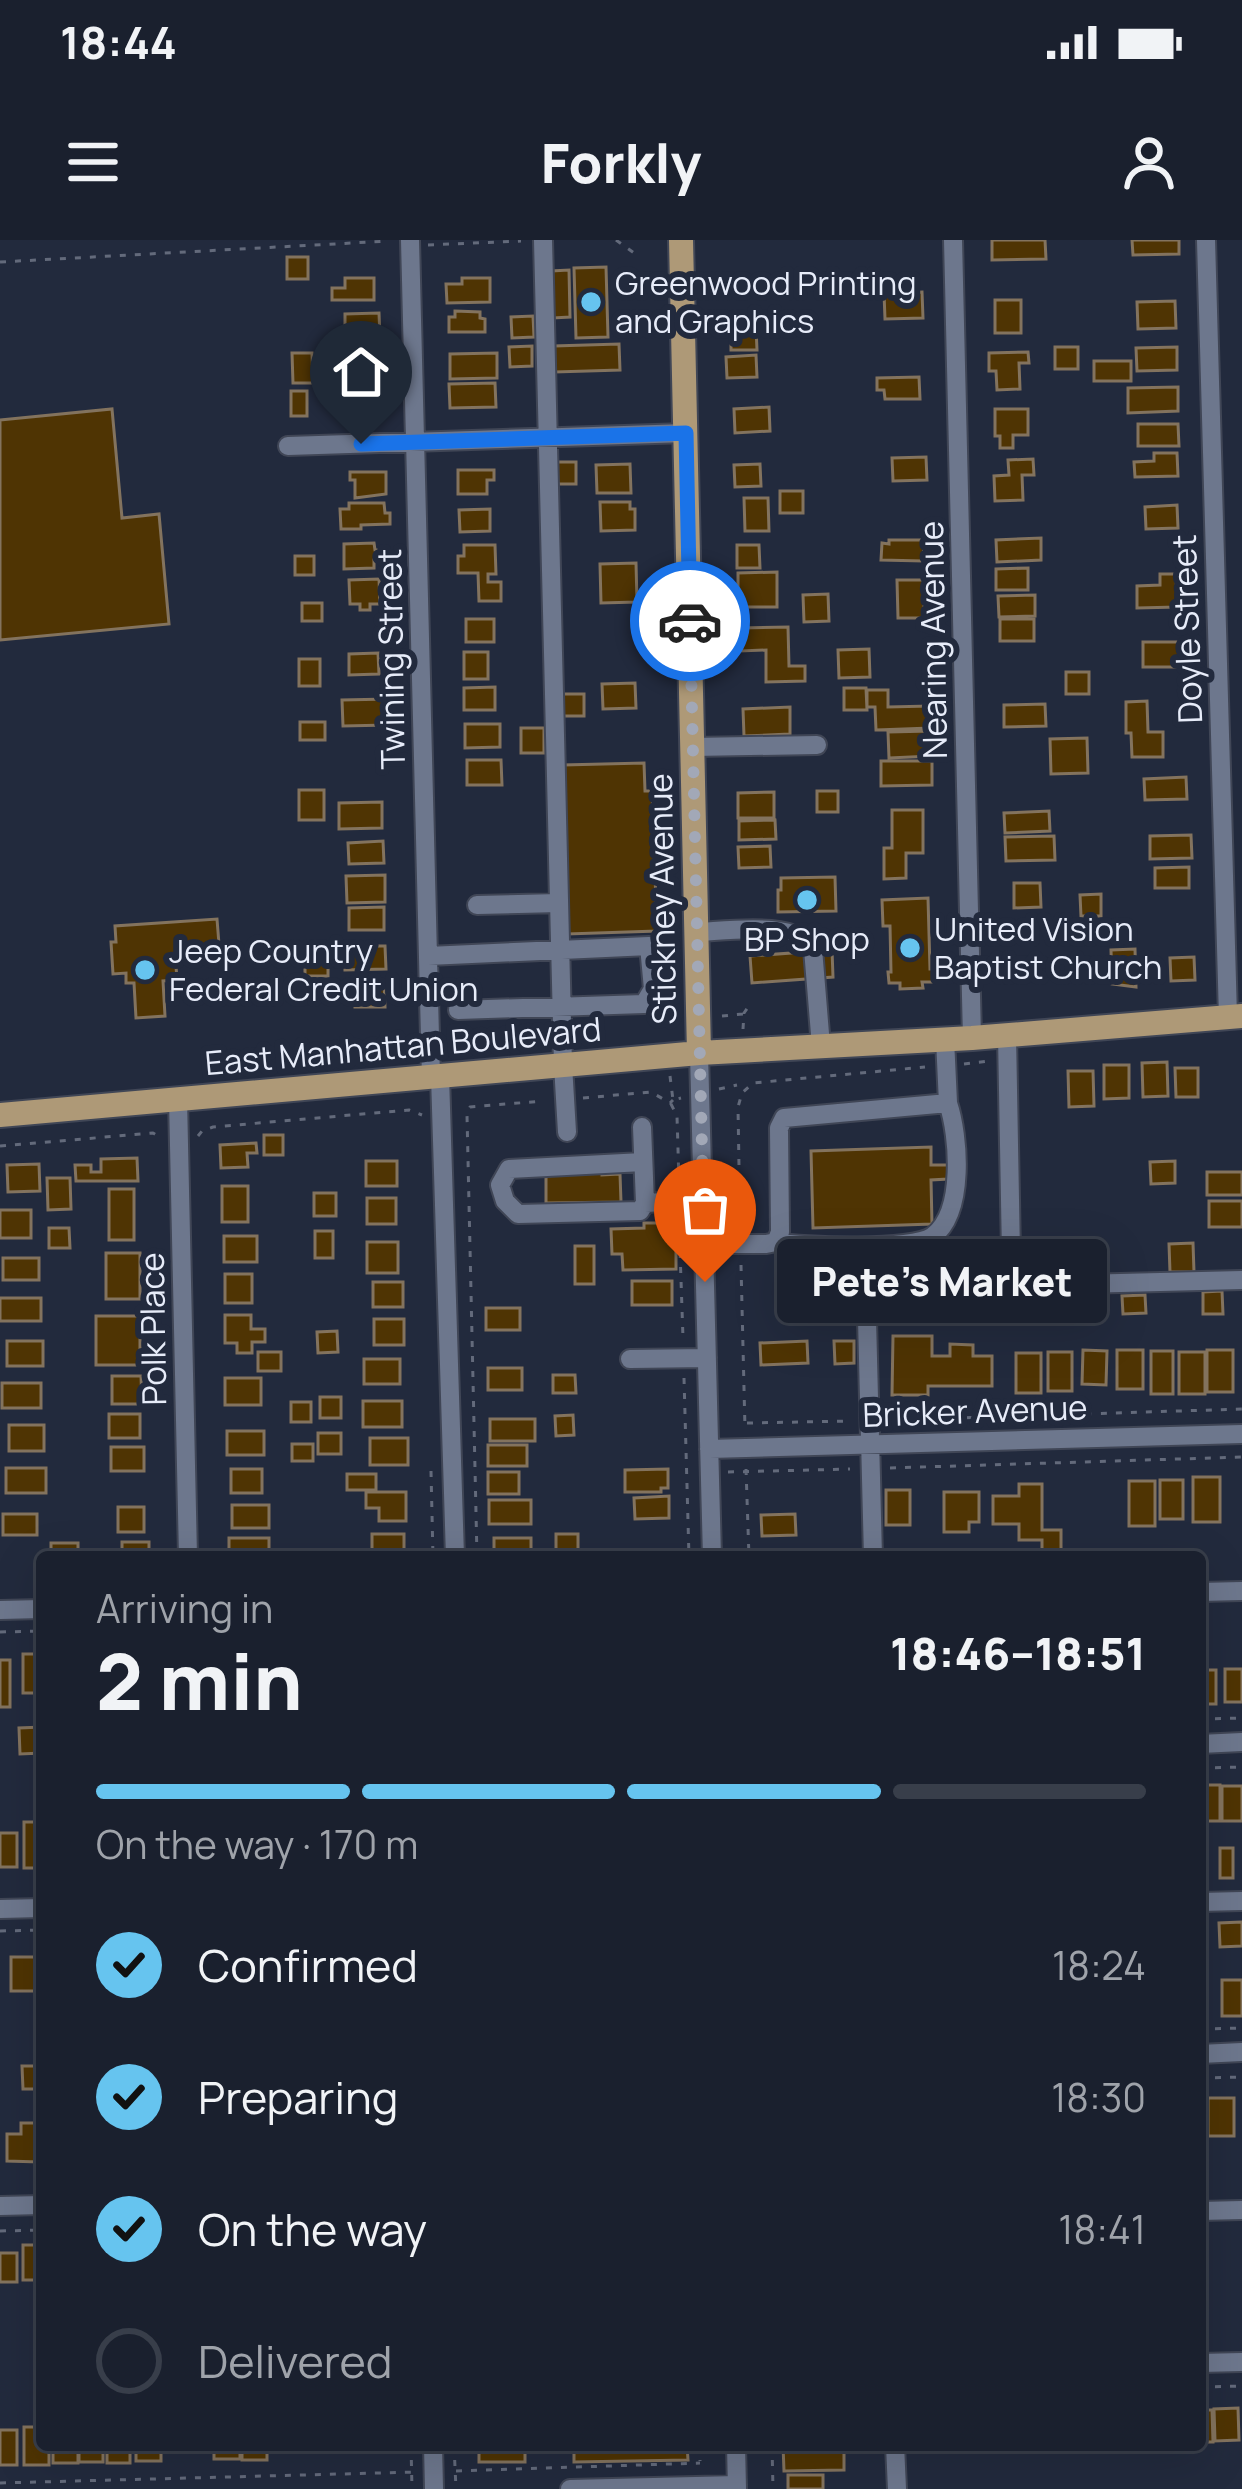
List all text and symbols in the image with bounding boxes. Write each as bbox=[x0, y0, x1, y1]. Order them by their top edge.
text: 18:44 bbox=[60, 11, 177, 73]
text: Forkly bbox=[541, 125, 701, 199]
icon: menu bbox=[60, 129, 126, 195]
icon: person bbox=[1116, 129, 1182, 195]
place label: Greenwood Printing and Graphics bbox=[615, 260, 917, 343]
marker: Greenwood Printing and Graphics bbox=[578, 289, 604, 315]
pin bbox=[310, 321, 412, 444]
icon: home bbox=[328, 339, 394, 405]
street label: Nearing Avenue bbox=[908, 521, 957, 759]
street label: Doyle Street bbox=[1161, 534, 1212, 724]
street label: Twining Street bbox=[366, 548, 415, 770]
courier bbox=[630, 561, 750, 681]
icon: car bbox=[657, 588, 723, 654]
street label: Stickney Avenue bbox=[637, 773, 686, 1025]
marker: BP Shop bbox=[794, 887, 820, 913]
place label: United Vision Baptist Church bbox=[934, 906, 1162, 989]
place label: BP Shop bbox=[744, 916, 870, 961]
place label: Jeep Country Federal Credit Union bbox=[169, 928, 478, 1011]
marker: United Vision Baptist Church bbox=[897, 935, 923, 961]
marker: Jeep Country Federal Credit Union bbox=[132, 957, 158, 983]
street label: East Manhattan Boulevard bbox=[203, 1006, 603, 1085]
pin bbox=[654, 1159, 756, 1282]
icon: bag bbox=[672, 1177, 738, 1243]
callout: Pete's Market bbox=[777, 1240, 1107, 1324]
street label: Polk Place bbox=[129, 1252, 176, 1406]
text: Pete's Market bbox=[812, 1254, 1072, 1308]
street label: Bricker Avenue bbox=[862, 1384, 1088, 1437]
text: Arriving in bbox=[96, 1581, 273, 1635]
text: 18:46–18:51 bbox=[890, 1622, 1146, 1684]
text: 2 min bbox=[96, 1627, 303, 1733]
text: On the way · 170 m bbox=[96, 1817, 418, 1871]
icon: check bbox=[96, 1932, 162, 1998]
text: Confirmed bbox=[198, 1934, 418, 1996]
text: 18:24 bbox=[1052, 1938, 1146, 1992]
icon: check bbox=[96, 2064, 162, 2130]
text: Preparing bbox=[198, 2066, 398, 2128]
text: 18:30 bbox=[1051, 2070, 1146, 2124]
icon: check bbox=[96, 2196, 162, 2262]
text: On the way bbox=[198, 2198, 427, 2260]
text: 18:41 bbox=[1058, 2202, 1146, 2256]
text: Delivered bbox=[198, 2330, 393, 2392]

